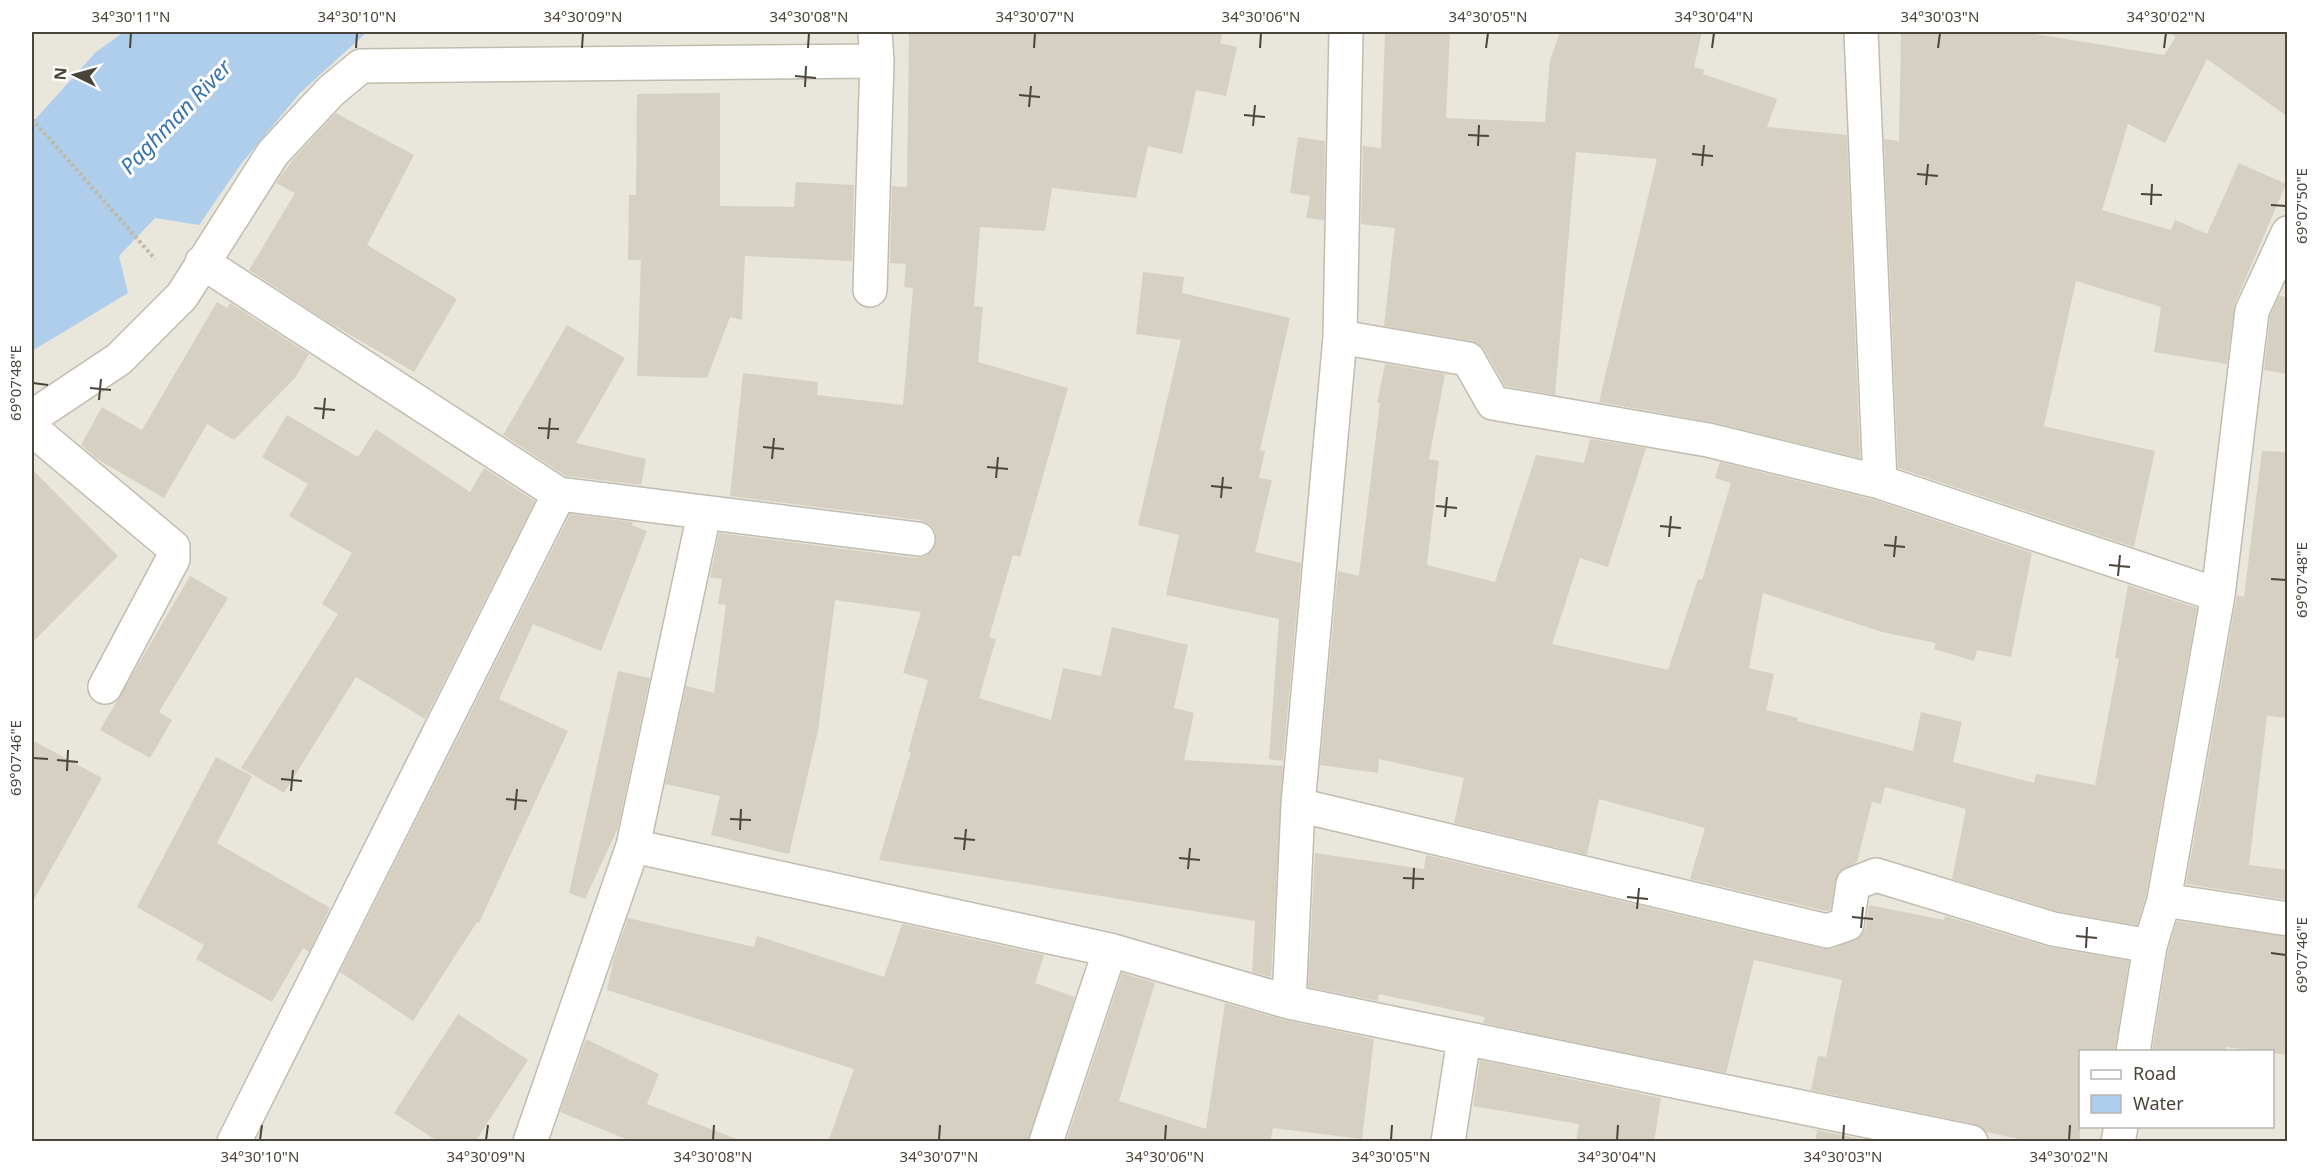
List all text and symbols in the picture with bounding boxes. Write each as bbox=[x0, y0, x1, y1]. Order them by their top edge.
text: 34°30'11"N bbox=[92, 6, 170, 26]
text: 34°30'10"N bbox=[318, 6, 396, 26]
text: 34°30'09"N bbox=[544, 6, 622, 26]
text: 34°30'08"N bbox=[770, 6, 848, 26]
text: 34°30'07"N bbox=[996, 6, 1074, 26]
text: 34°30'06"N bbox=[1222, 6, 1300, 26]
text: 34°30'05"N bbox=[1449, 6, 1527, 26]
text: 34°30'04"N bbox=[1675, 6, 1753, 26]
text: 34°30'03"N bbox=[1901, 6, 1979, 26]
text: 34°30'02"N bbox=[2127, 6, 2205, 26]
north arrow bbox=[45, 45, 105, 105]
water label: Paghman River bbox=[112, 51, 238, 180]
text: N bbox=[49, 66, 72, 81]
text: 69°07'50"E bbox=[2291, 168, 2311, 244]
text: 69°07'48"E bbox=[5, 345, 25, 421]
text: 69°07'48"E bbox=[2291, 542, 2311, 618]
text: 69°07'46"E bbox=[5, 720, 25, 796]
text: 69°07'46"E bbox=[2291, 917, 2311, 993]
legend bbox=[2079, 1050, 2274, 1128]
text: Road bbox=[2133, 1061, 2176, 1085]
text: Water bbox=[2133, 1091, 2184, 1115]
text: 34°30'10"N bbox=[221, 1146, 299, 1166]
text: 34°30'09"N bbox=[447, 1146, 525, 1166]
text: 34°30'08"N bbox=[674, 1146, 752, 1166]
text: 34°30'07"N bbox=[900, 1146, 978, 1166]
text: 34°30'06"N bbox=[1126, 1146, 1204, 1166]
text: 34°30'05"N bbox=[1352, 1146, 1430, 1166]
text: 34°30'04"N bbox=[1578, 1146, 1656, 1166]
text: 34°30'03"N bbox=[1804, 1146, 1882, 1166]
text: 34°30'02"N bbox=[2030, 1146, 2108, 1166]

